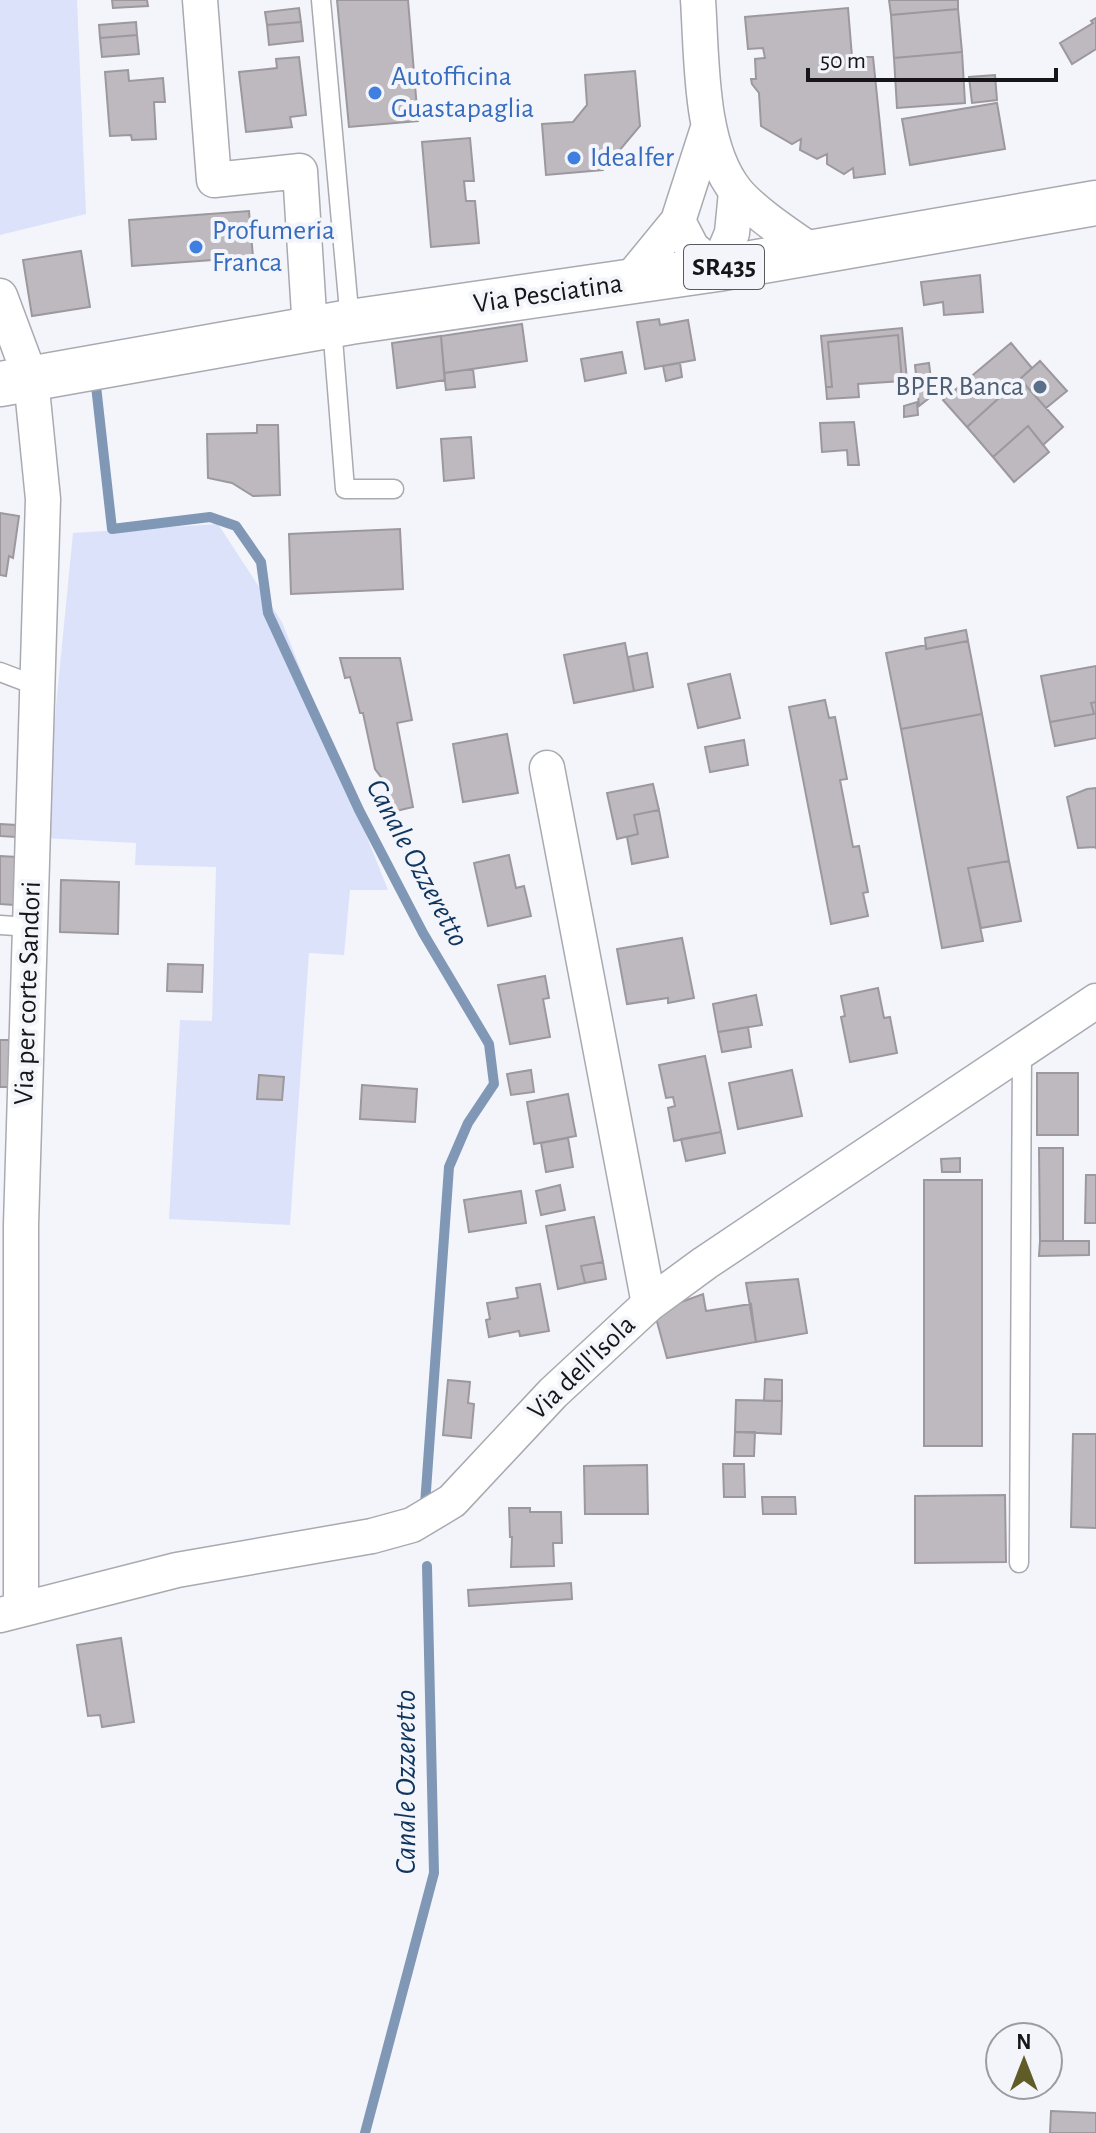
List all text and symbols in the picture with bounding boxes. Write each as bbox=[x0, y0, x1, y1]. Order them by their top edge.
scale bar bbox=[808, 32, 1056, 82]
text: 50 m bbox=[820, 49, 866, 73]
place label: Autofficina Guastapaglia bbox=[391, 63, 534, 123]
marker: Autofficina Guastapaglia bbox=[366, 84, 384, 102]
place label: Idealfer bbox=[590, 144, 674, 172]
marker: Idealfer bbox=[565, 149, 583, 167]
place label: Profumeria Franca bbox=[212, 217, 335, 277]
marker: Profumeria Franca bbox=[187, 238, 205, 256]
road number: SR435 bbox=[684, 245, 764, 289]
street label: Via Pesciatina bbox=[472, 270, 624, 318]
place label: BPER Banca bbox=[895, 373, 1024, 401]
marker: BPER Banca bbox=[1031, 378, 1049, 396]
water label: Canale Ozzeretto bbox=[360, 774, 474, 952]
street label: Via per corte Sandori bbox=[10, 881, 46, 1105]
street label: Via dell'Isola bbox=[523, 1310, 641, 1426]
water label: Canale Ozzeretto bbox=[391, 1690, 421, 1874]
north arrow bbox=[984, 2021, 1064, 2101]
text: N bbox=[1016, 2031, 1032, 2053]

